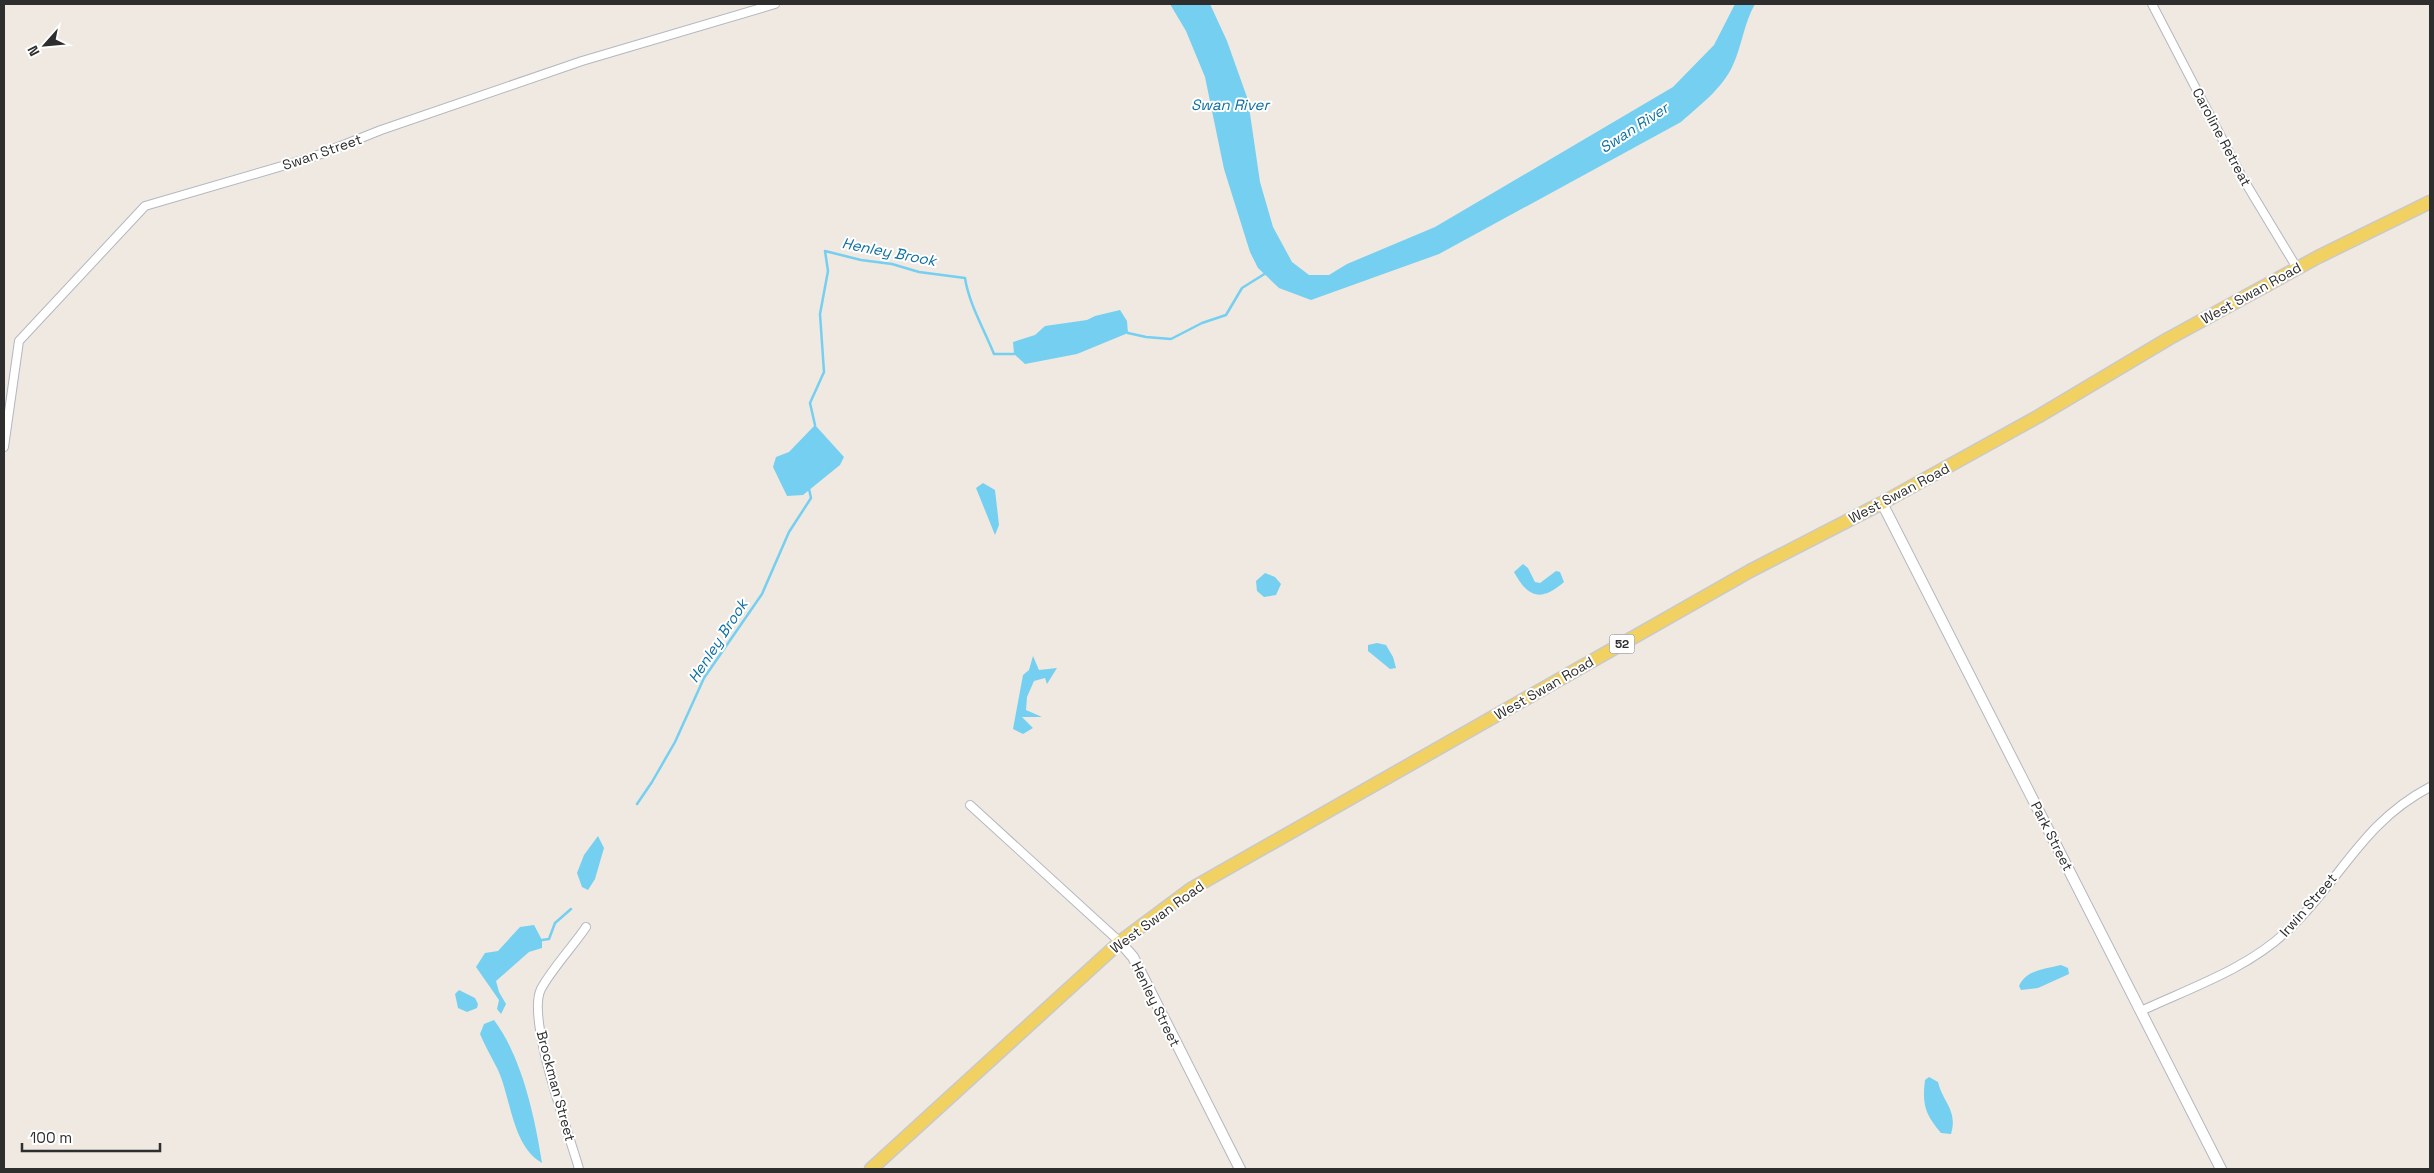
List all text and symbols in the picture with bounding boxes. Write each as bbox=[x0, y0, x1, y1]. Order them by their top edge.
north arrow bbox=[20, 20, 70, 70]
text: N bbox=[23, 43, 44, 59]
street label: Caroline Retreat bbox=[2189, 85, 2255, 189]
water label: Swan River bbox=[1191, 95, 1270, 114]
water label: Swan River bbox=[1596, 98, 1673, 157]
street label: Swan Street bbox=[280, 130, 364, 174]
water label: Henley Brook bbox=[840, 233, 940, 270]
street label: West Swan Road bbox=[2198, 258, 2304, 328]
street label: West Swan Road bbox=[1845, 459, 1953, 527]
water label: Henley Brook bbox=[684, 594, 753, 686]
road number: 52 bbox=[1610, 634, 1634, 654]
street label: West Swan Road bbox=[1491, 652, 1597, 724]
street label: Park Street bbox=[2027, 798, 2077, 874]
street label: Irwin Street bbox=[2276, 870, 2340, 940]
street label: West Swan Road bbox=[1106, 877, 1208, 957]
street label: Henley Street bbox=[1128, 958, 1184, 1050]
street label: Brockman Street bbox=[533, 1029, 579, 1143]
scale bar bbox=[22, 1120, 160, 1152]
text: 100 m bbox=[30, 1128, 72, 1147]

